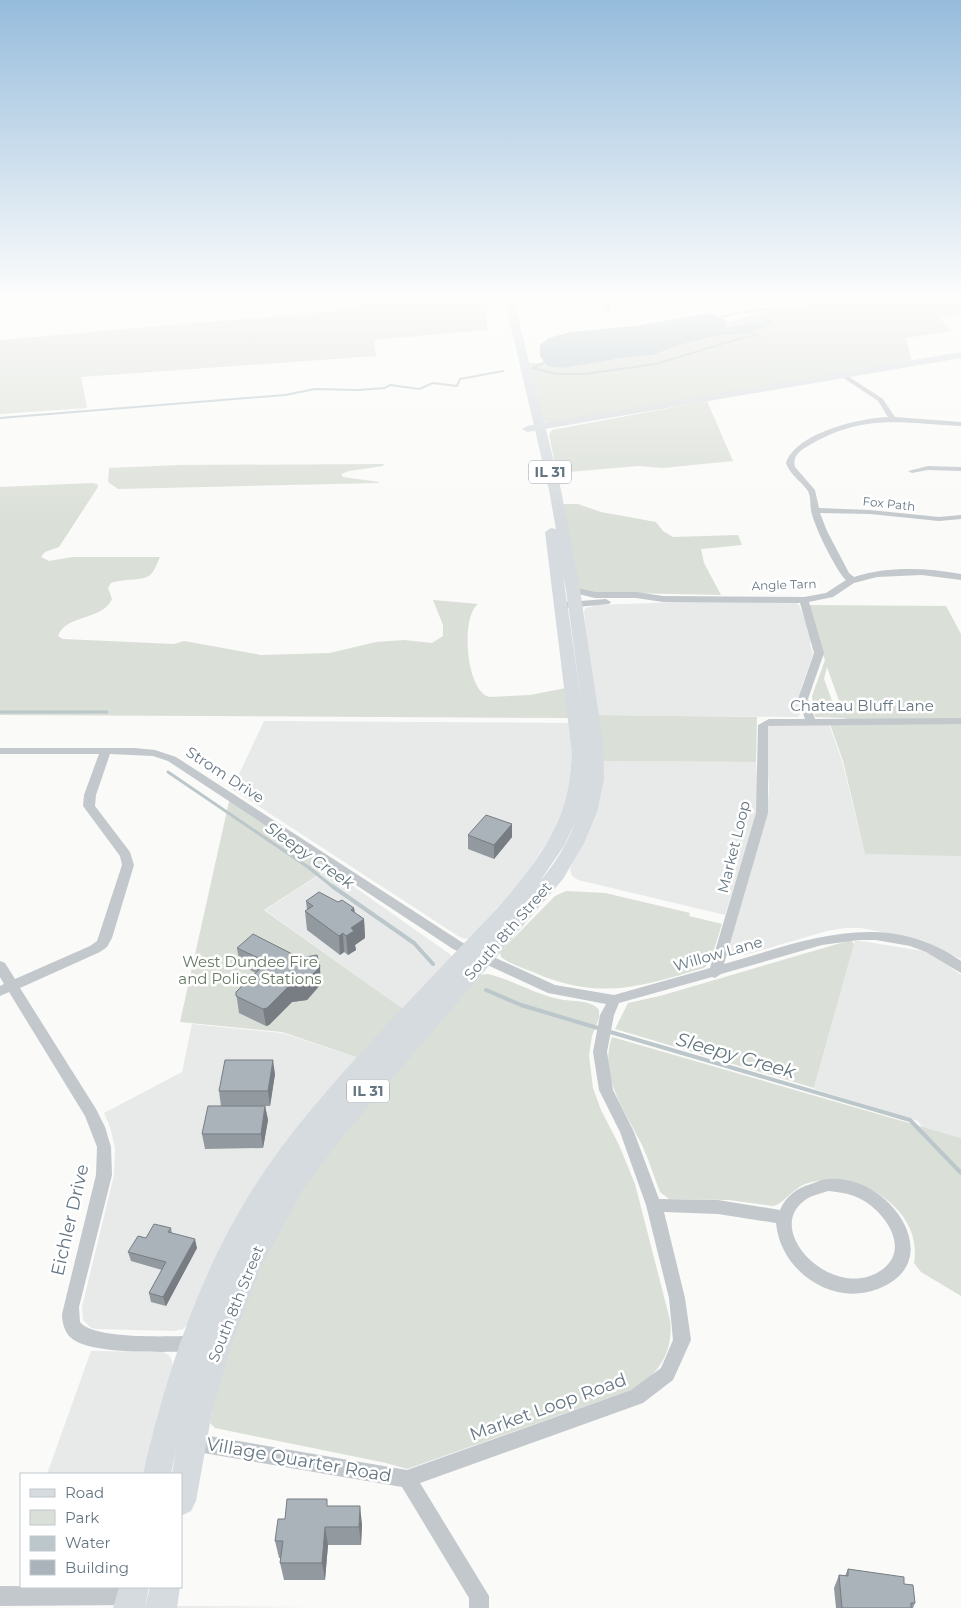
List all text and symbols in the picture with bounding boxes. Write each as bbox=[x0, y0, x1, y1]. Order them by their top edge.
road number: IL 31 bbox=[529, 461, 571, 484]
street label: Fox Path bbox=[862, 493, 916, 514]
street label: Angle Tarn bbox=[751, 576, 817, 593]
street label: Chateau Bluff Lane bbox=[790, 696, 934, 715]
street label: Strom Drive bbox=[182, 742, 268, 807]
street label: Market Loop bbox=[713, 799, 754, 895]
water label: Sleepy Creek bbox=[262, 818, 359, 894]
street label: South 8th Street bbox=[460, 878, 555, 984]
street label: Willow Lane bbox=[671, 932, 765, 975]
park label: West Dundee Fire and Police Stations bbox=[178, 952, 322, 988]
water label: Sleepy Creek bbox=[674, 1027, 799, 1084]
road number: IL 31 bbox=[347, 1080, 389, 1102]
street label: Eichler Drive bbox=[46, 1162, 94, 1278]
street label: South 8th Street bbox=[204, 1243, 268, 1365]
street label: Market Loop Road bbox=[467, 1368, 629, 1446]
street label: Village Quarter Road bbox=[205, 1433, 393, 1487]
legend bbox=[20, 1473, 182, 1588]
text: Road bbox=[65, 1483, 104, 1502]
text: Park bbox=[65, 1508, 99, 1527]
text: Water bbox=[65, 1533, 111, 1552]
text: Building bbox=[65, 1558, 129, 1577]

